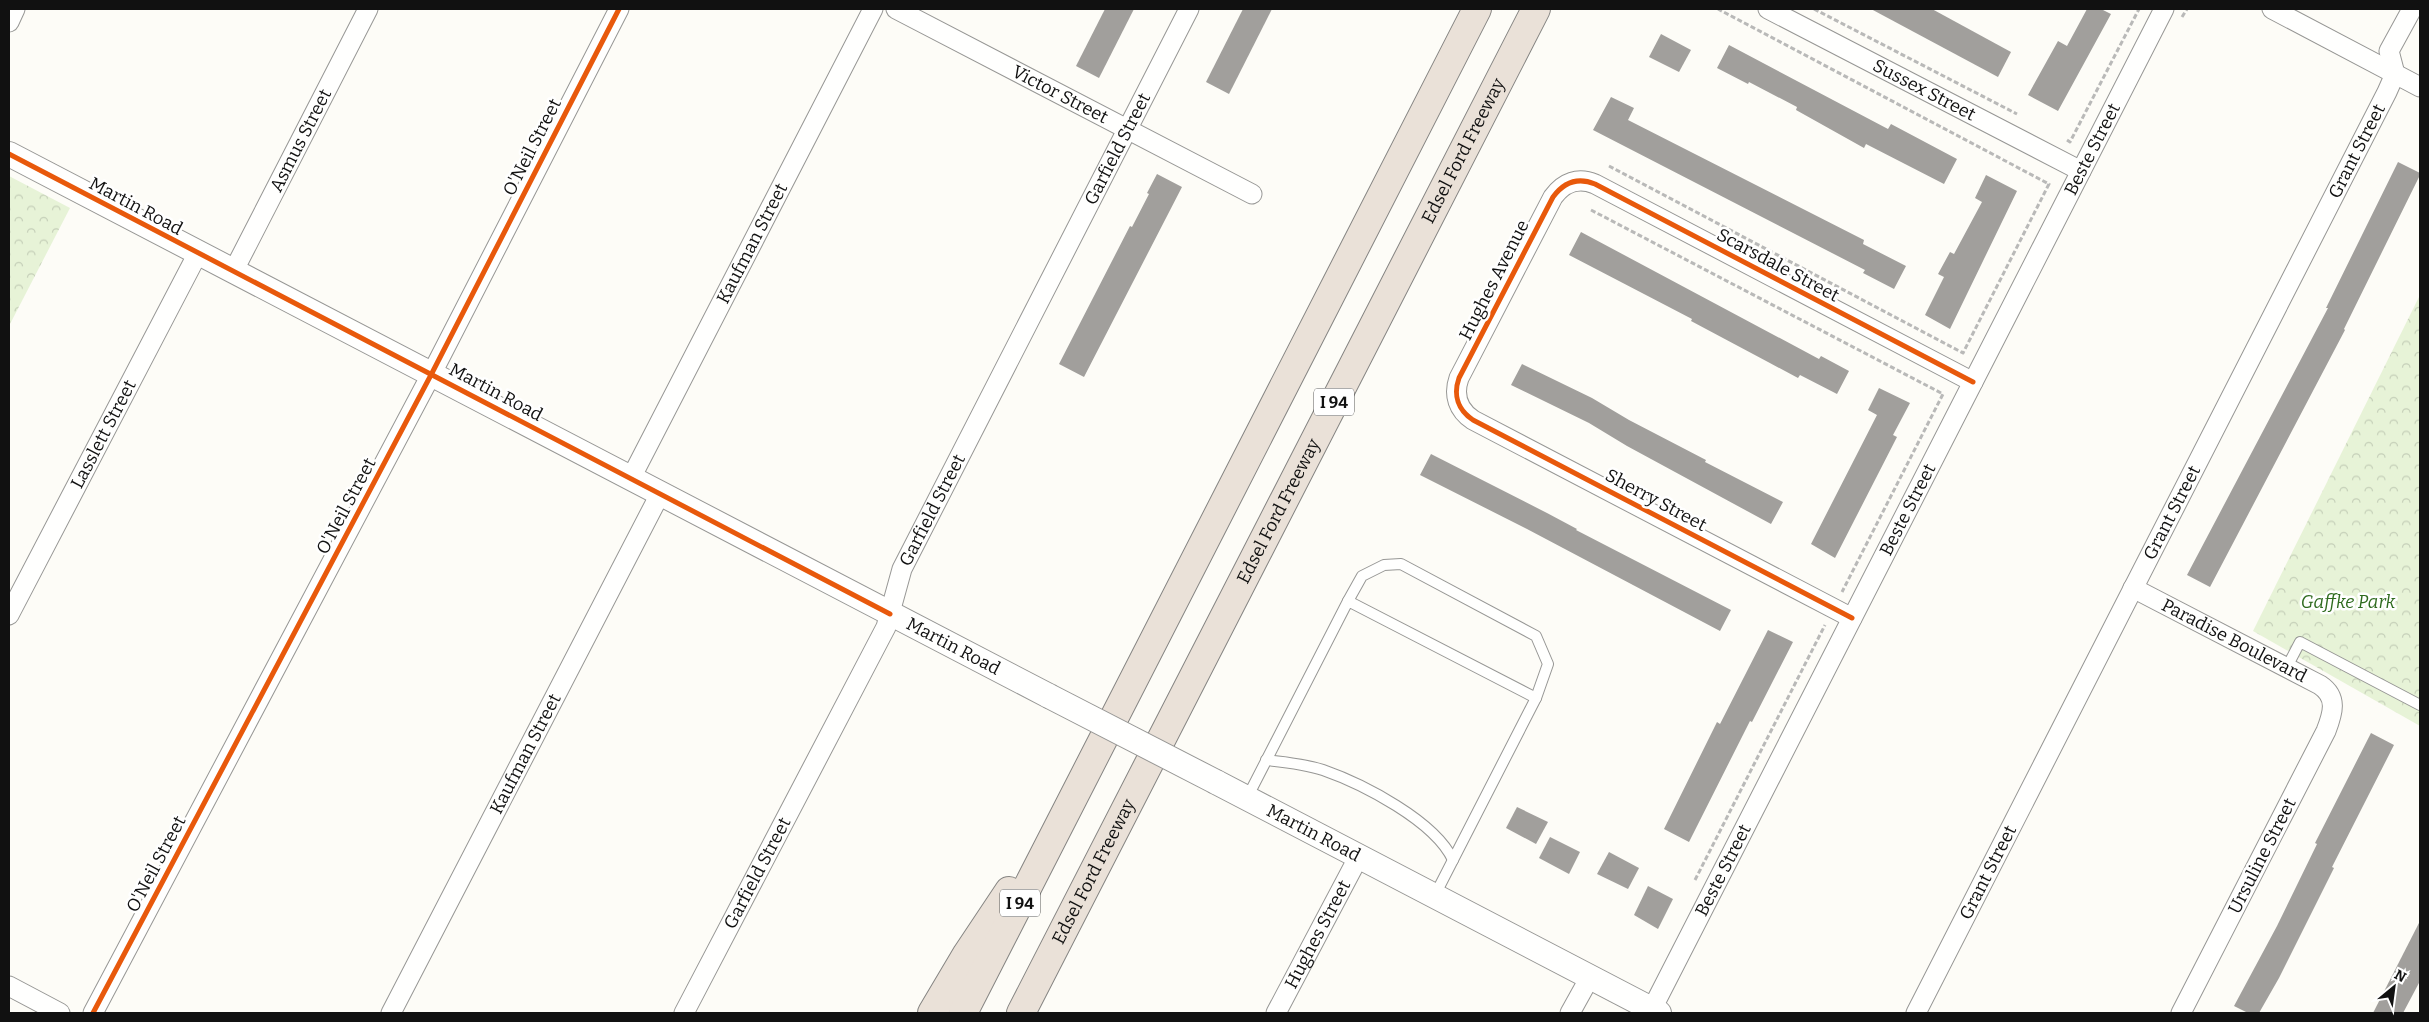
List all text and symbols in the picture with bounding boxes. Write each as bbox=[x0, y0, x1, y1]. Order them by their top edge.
street label: Sussex Street bbox=[1869, 54, 1980, 126]
street label: Victor Street bbox=[1008, 60, 1112, 129]
street label: Edsel Ford Freeway bbox=[1417, 74, 1510, 227]
street label: Asmus Street bbox=[265, 85, 336, 195]
street label: Garfield Street bbox=[1080, 89, 1155, 208]
street label: O'Neil Street bbox=[498, 94, 566, 199]
street label: Beste Street bbox=[2060, 99, 2125, 199]
street label: Grant Street bbox=[2324, 100, 2390, 202]
street label: Martin Road bbox=[85, 172, 187, 240]
street label: Kaufman Street bbox=[712, 179, 792, 307]
street label: Hughes Avenue bbox=[1454, 216, 1534, 344]
street label: Scarsdale Street bbox=[1713, 224, 1843, 307]
street label: Martin Road bbox=[445, 358, 547, 426]
street label: Lasslett Street bbox=[66, 376, 141, 492]
road number: I 94 bbox=[1314, 388, 1354, 416]
street label: Edsel Ford Freeway bbox=[1232, 435, 1325, 587]
street label: Garfield Street bbox=[894, 450, 970, 570]
street label: O'Neil Street bbox=[311, 454, 381, 558]
street label: Beste Street bbox=[1875, 459, 1941, 559]
street label: Grant Street bbox=[2139, 461, 2205, 563]
street label: Sherry Street bbox=[1602, 464, 1711, 536]
park label: Gaffke Park bbox=[2301, 591, 2396, 613]
street label: Paradise Boulevard bbox=[2158, 594, 2311, 687]
street label: Martin Road bbox=[903, 613, 1004, 680]
street label: Kaufman Street bbox=[485, 689, 566, 818]
street label: Ursuline Street bbox=[2223, 794, 2301, 918]
street label: Edsel Ford Freeway bbox=[1047, 795, 1140, 948]
street label: Martin Road bbox=[1263, 799, 1365, 867]
street label: O'Neil Street bbox=[121, 812, 191, 916]
street label: Garfield Street bbox=[719, 813, 796, 932]
street label: Beste Street bbox=[1690, 820, 1756, 920]
street label: Grant Street bbox=[1955, 821, 2021, 923]
street label: Hughes Street bbox=[1280, 876, 1355, 992]
road number: I 94 bbox=[1000, 890, 1040, 916]
north arrow bbox=[2369, 962, 2419, 1012]
text: N bbox=[2391, 966, 2409, 986]

